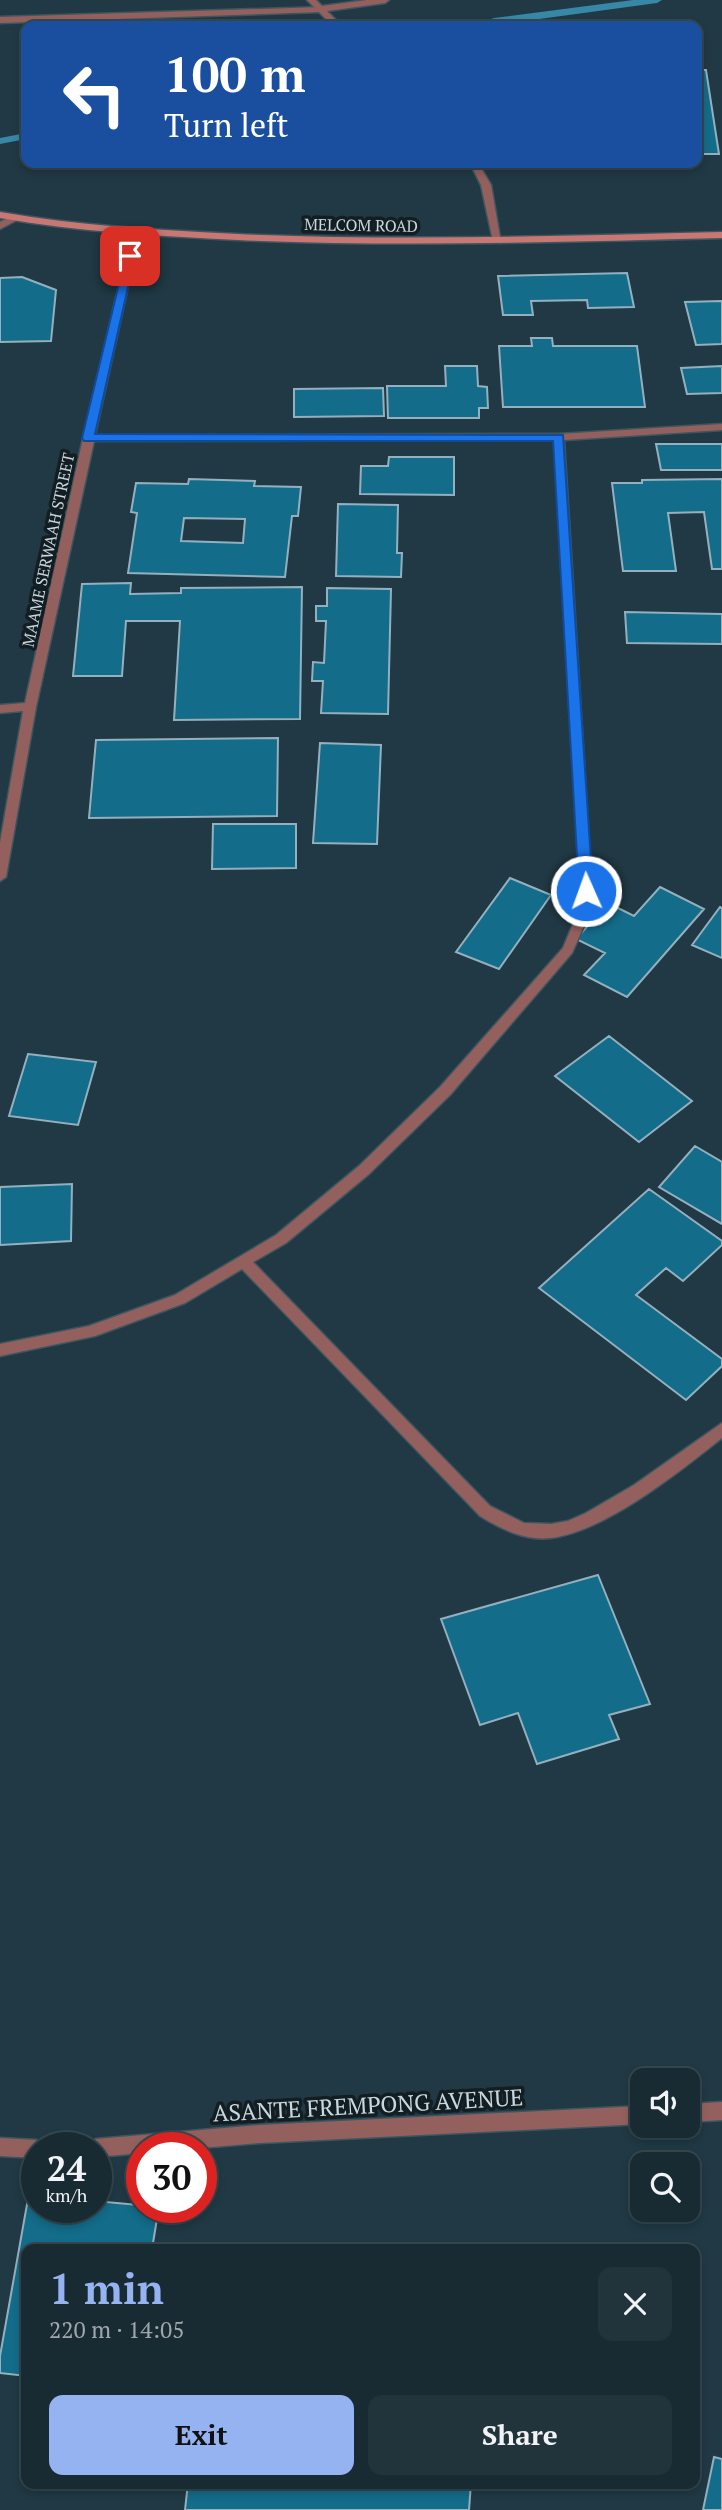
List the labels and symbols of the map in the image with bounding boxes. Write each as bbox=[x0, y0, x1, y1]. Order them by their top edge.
street label: MELCOM ROAD bbox=[304, 213, 418, 237]
pin bbox=[100, 226, 160, 286]
street label: MAAME SERWAAH STREET bbox=[17, 451, 79, 649]
position arrow bbox=[549, 854, 623, 928]
street label: ASANTE FREMPONG AVENUE bbox=[212, 2081, 524, 2129]
speed limit sign: 30 bbox=[126, 2132, 217, 2223]

